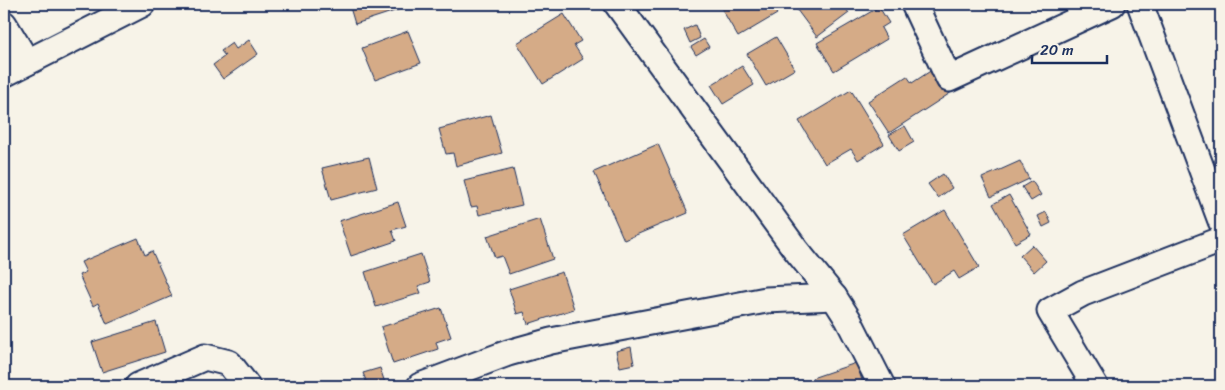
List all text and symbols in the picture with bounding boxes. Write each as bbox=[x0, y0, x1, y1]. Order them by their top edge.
scale bar bbox=[1032, 32, 1108, 64]
text: 20 m bbox=[1040, 37, 1074, 63]

